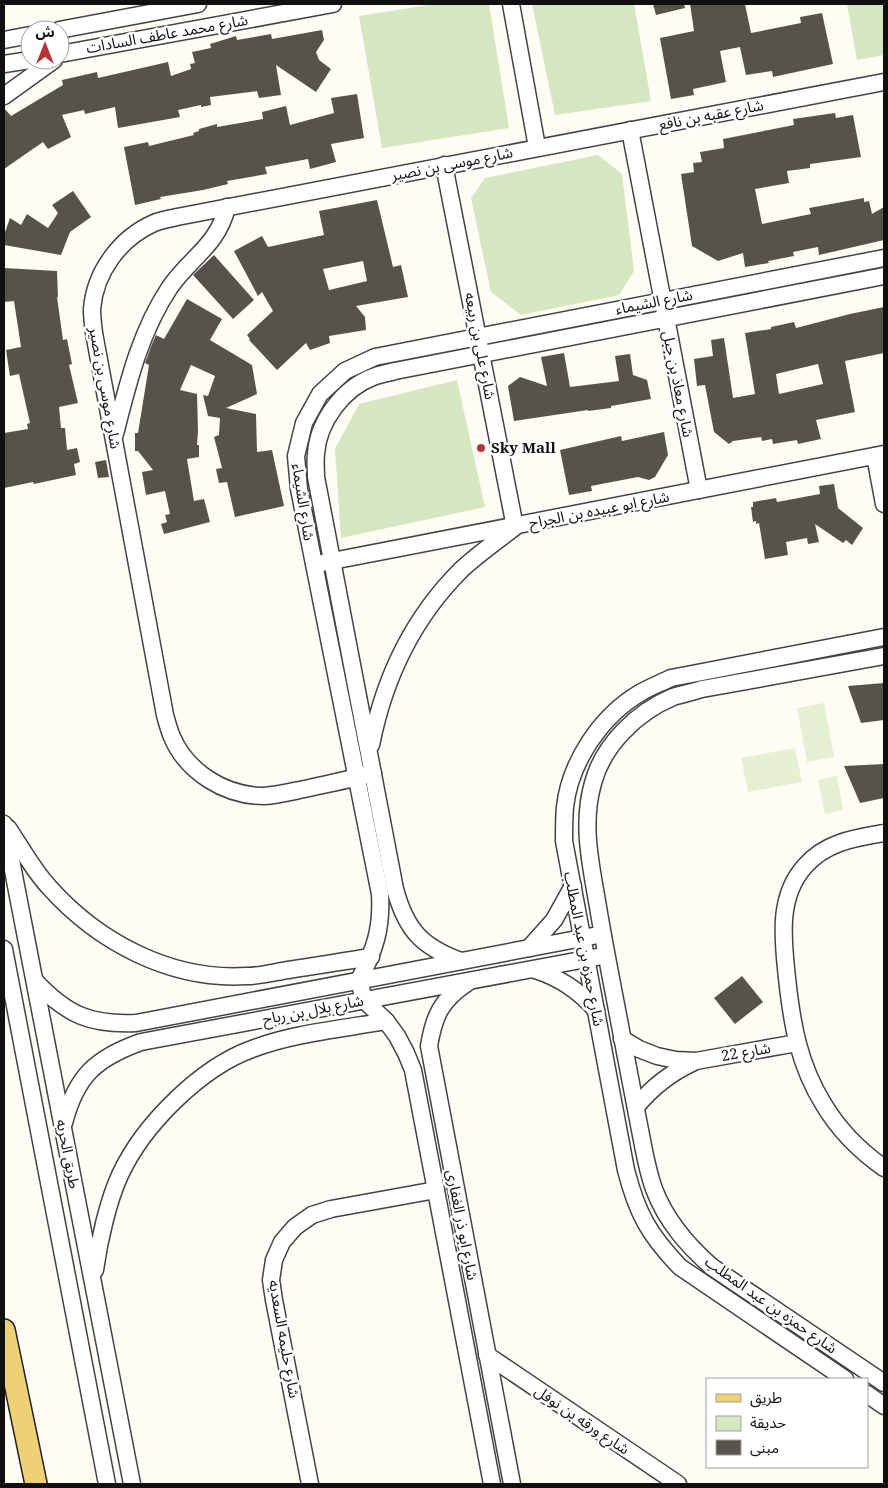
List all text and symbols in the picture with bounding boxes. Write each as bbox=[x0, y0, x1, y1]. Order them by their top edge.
street label: شارع محمد عاطف السادات bbox=[84, 9, 250, 60]
north arrow bbox=[20, 20, 70, 70]
text: ش bbox=[35, 22, 55, 41]
street label: شارع عقبه بن نافع bbox=[657, 94, 766, 137]
street label: شارع موسى بن نصير bbox=[388, 141, 515, 188]
street label: شارع الشيماء bbox=[614, 284, 695, 321]
street label: شارع على بن ربيعه bbox=[458, 291, 501, 402]
street label: شارع موسى بن نصير bbox=[82, 324, 127, 451]
street label: شارع معاذ بن جبل bbox=[656, 329, 699, 440]
place label: Sky Mall bbox=[491, 437, 556, 457]
marker: Sky Mall bbox=[475, 442, 487, 454]
street label: شارع الشيماء bbox=[285, 462, 320, 543]
street label: شارع ابو عبيده بن الجراح bbox=[527, 486, 672, 535]
street label: شارع حمزه بن عبد المطلب bbox=[557, 870, 610, 1029]
street label: شارع بلال بن رباح bbox=[261, 989, 366, 1032]
street label: شارع 22 bbox=[720, 1037, 773, 1068]
street label: طريق الحريه bbox=[51, 1117, 86, 1190]
street label: شارع ابو ذر الغفارى bbox=[440, 1168, 484, 1283]
street label: شارع حمزه بن عبد المطلب bbox=[700, 1251, 842, 1360]
street label: شارع حليمه السعديه bbox=[262, 1278, 305, 1400]
legend bbox=[706, 1378, 868, 1468]
street label: شارع ورقه بن نوفل bbox=[530, 1380, 634, 1461]
text: طريق bbox=[750, 1387, 782, 1408]
text: حديقة bbox=[750, 1412, 786, 1432]
text: مبنى bbox=[750, 1437, 779, 1457]

